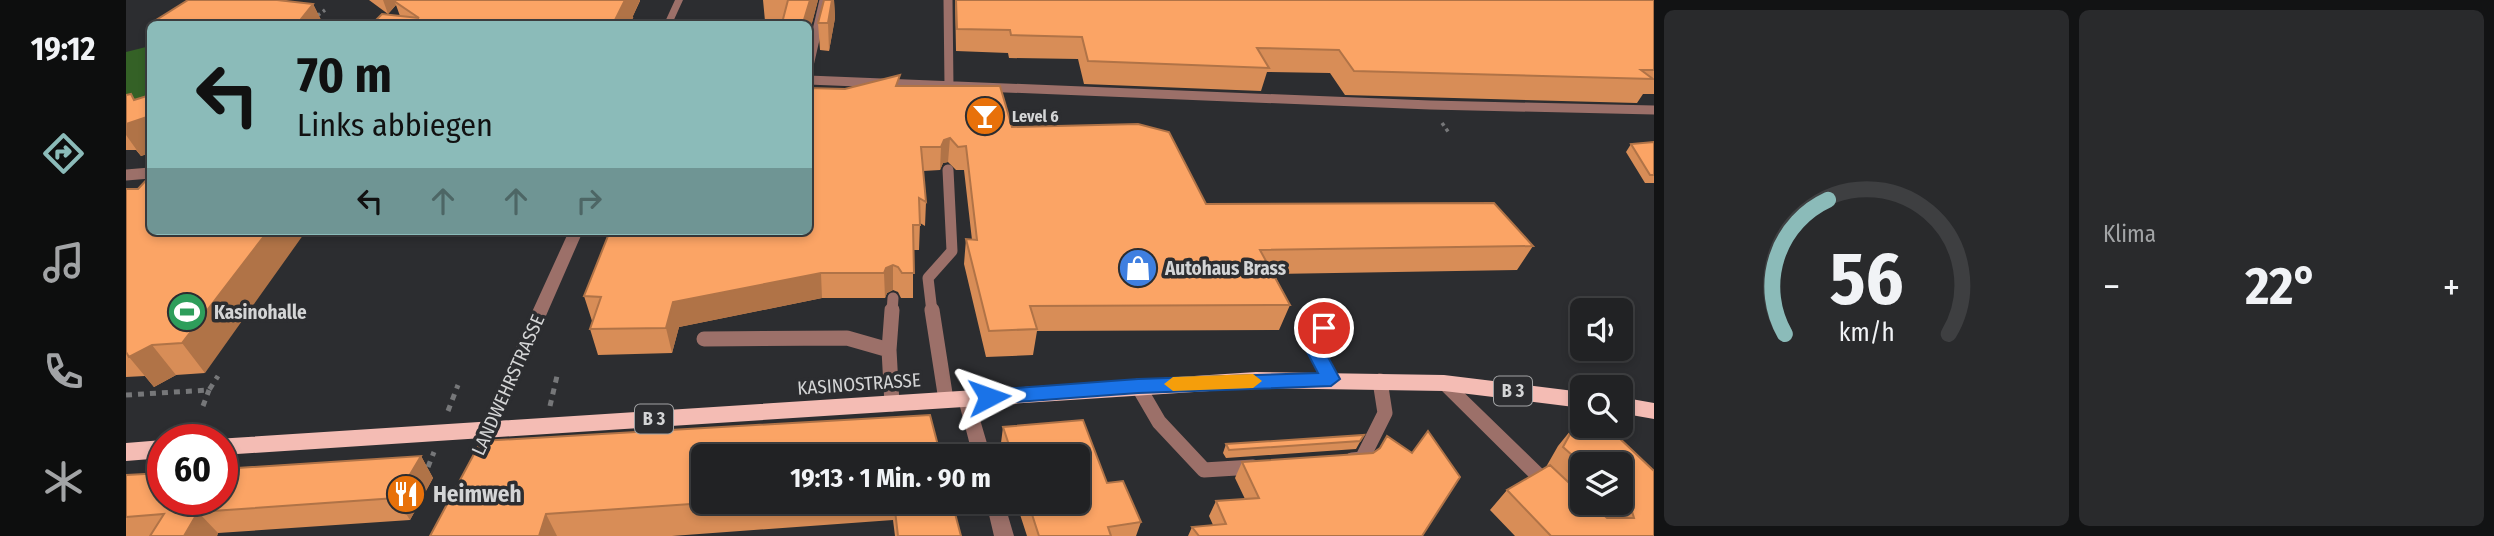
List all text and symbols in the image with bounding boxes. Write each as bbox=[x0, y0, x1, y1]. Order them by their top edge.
text: 19:12 bbox=[31, 30, 95, 68]
text: 70 m bbox=[297, 46, 392, 105]
icon: left bbox=[182, 49, 273, 140]
bar icon: Level 6 bbox=[964, 95, 1006, 137]
text: Links abbiegen bbox=[297, 106, 493, 144]
place label: Level 6 bbox=[1012, 107, 1059, 126]
icon: directions bbox=[39, 129, 88, 178]
icon: left bbox=[351, 182, 389, 220]
icon: ahead bbox=[424, 182, 462, 220]
icon: ahead bbox=[497, 182, 535, 220]
icon: right bbox=[570, 182, 608, 220]
text: Klima bbox=[2103, 220, 2156, 248]
text: 56 bbox=[1830, 236, 1903, 323]
icon: music bbox=[39, 238, 88, 287]
shop icon: Autohaus Brass bbox=[1117, 247, 1159, 289]
text: 22° bbox=[2245, 255, 2318, 318]
place label: Autohaus Brass bbox=[1164, 257, 1287, 280]
text: − bbox=[2103, 264, 2120, 310]
text: + bbox=[2443, 264, 2460, 310]
sports icon: Kasinohalle bbox=[166, 291, 208, 333]
pin bbox=[1294, 298, 1354, 358]
map controls bbox=[1570, 298, 1633, 515]
button: sound bbox=[1570, 298, 1633, 361]
place label: Kasinohalle bbox=[214, 301, 307, 324]
icon: arrive bbox=[1305, 309, 1343, 347]
street label: LANDWEHRSTRASSE bbox=[467, 311, 549, 459]
text: km/h bbox=[1839, 318, 1894, 348]
icon: phone bbox=[39, 347, 88, 396]
position arrow bbox=[952, 360, 1026, 434]
street label: KASINOSTRASSE bbox=[797, 368, 922, 400]
button: search bbox=[1570, 375, 1633, 438]
road number: B 3 bbox=[1494, 376, 1532, 405]
road number: B 3 bbox=[635, 404, 673, 433]
speed limit sign: 60 bbox=[147, 424, 238, 515]
button: layers bbox=[1570, 452, 1633, 515]
icon: climate bbox=[39, 457, 88, 506]
text: 19:13 · 1 Min. · 90 m bbox=[790, 463, 991, 494]
restaurant icon: Heimweh bbox=[385, 473, 427, 515]
place label: Heimweh bbox=[433, 480, 522, 508]

